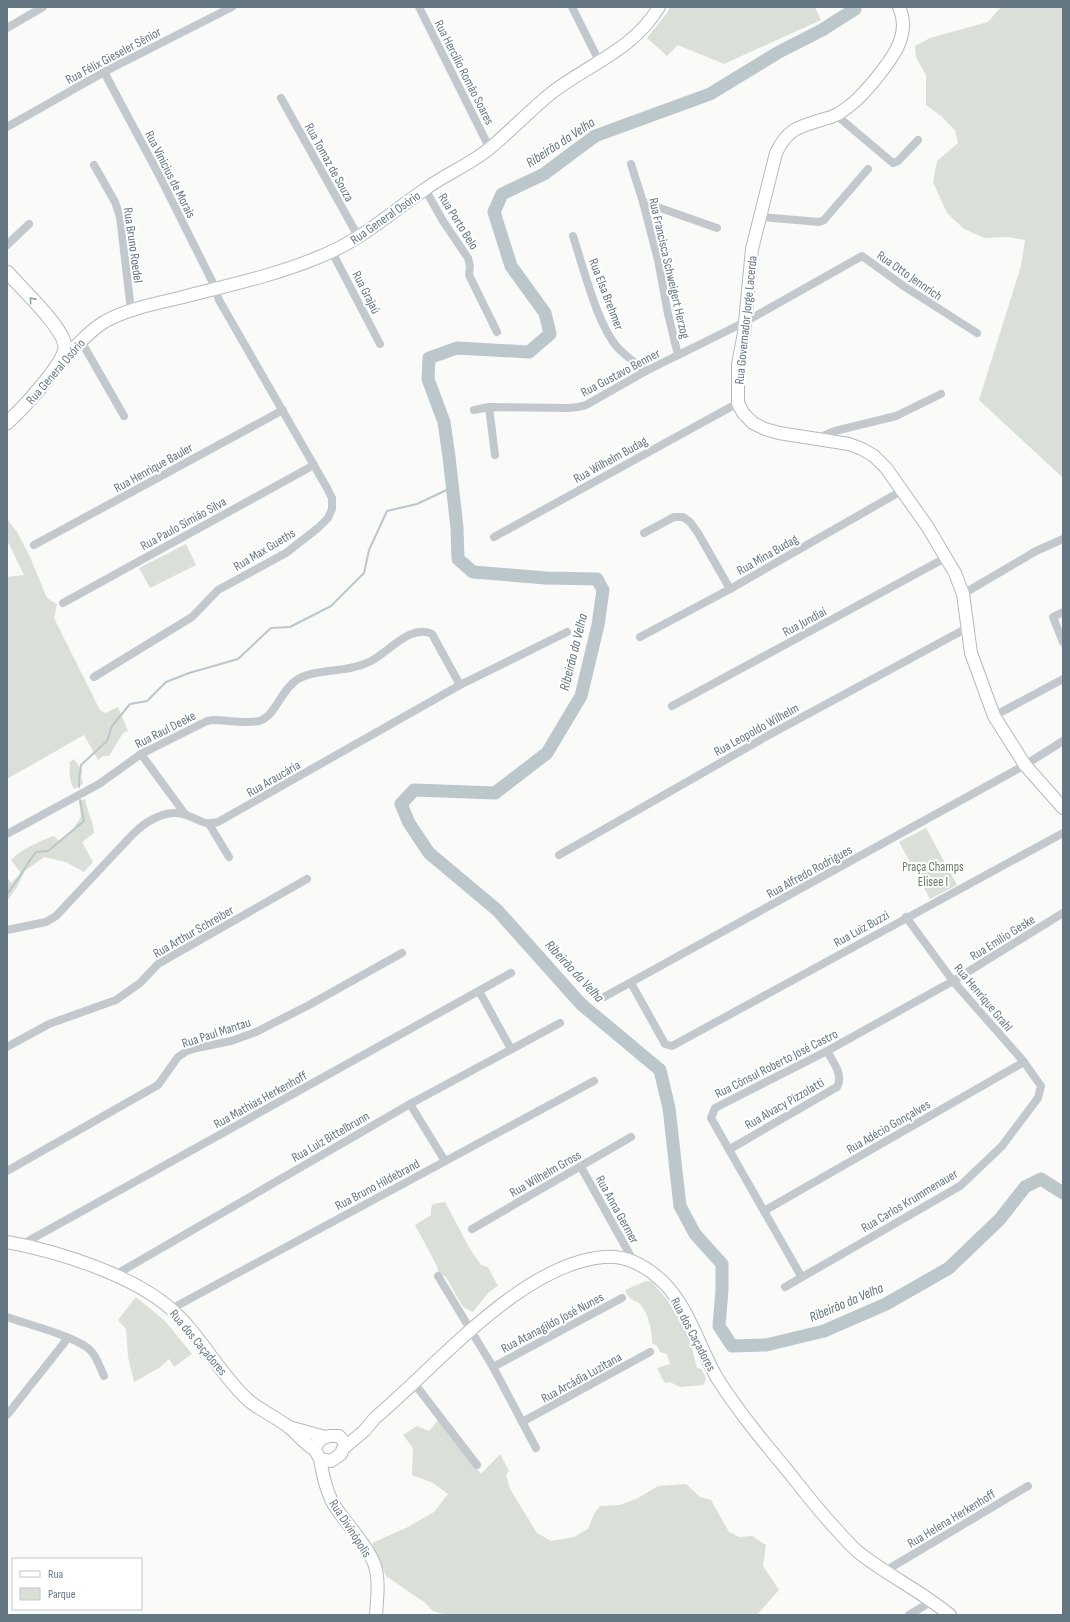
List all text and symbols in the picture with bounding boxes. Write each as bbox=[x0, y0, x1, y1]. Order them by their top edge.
street label: Rua Hercílio Romão Soares bbox=[431, 17, 498, 128]
street label: Rua Félix Gieseler Sênior bbox=[63, 24, 164, 88]
water label: Ribeirão da Velha bbox=[523, 114, 598, 171]
street label: Rua Tomaz de Souza bbox=[301, 120, 357, 204]
street label: Rua Vinicius de Morais bbox=[141, 128, 199, 221]
street label: Rua General Osório bbox=[347, 188, 424, 248]
street label: Rua Porto Belo bbox=[435, 190, 482, 253]
street label: Rua Francisca Schweigert Herzog bbox=[645, 196, 693, 340]
street label: Rua Bruno Roedel bbox=[120, 206, 146, 284]
street label: Rua Otto Jennrich bbox=[874, 247, 945, 304]
street label: Rua Governador Jorge Lacerda bbox=[731, 255, 761, 385]
street label: Rua Elsa Brehmer bbox=[585, 256, 627, 333]
street label: Rua Grajaú bbox=[348, 268, 384, 317]
one-way arrow bbox=[29, 297, 36, 305]
street label: Rua General Osório bbox=[23, 335, 89, 408]
street label: Rua Gustavo Benner bbox=[578, 345, 663, 400]
street label: Rua Wilhelm Budag bbox=[571, 433, 650, 487]
street label: Rua Henrique Bauler bbox=[111, 439, 196, 496]
street label: Rua Paulo Simião Silva bbox=[138, 494, 229, 554]
street label: Rua Max Gueths bbox=[231, 525, 299, 575]
street label: Rua Mina Budag bbox=[734, 531, 801, 579]
street label: Rua Jundiaí bbox=[780, 603, 830, 640]
water label: Ribeirão da Velha bbox=[556, 612, 591, 692]
street label: Rua Leopoldo Wilhelm bbox=[711, 700, 802, 760]
street label: Rua Raul Deeke bbox=[132, 708, 199, 752]
street label: Rua Araucária bbox=[244, 757, 303, 801]
street label: Rua Alfredo Rodrigues bbox=[764, 842, 855, 902]
park label: Praça Champs Elisee I bbox=[902, 859, 964, 890]
street label: Rua Arthur Schreiber bbox=[150, 902, 237, 962]
street label: Rua Luiz Buzzi bbox=[831, 907, 892, 951]
street label: Rua Emílio Geske bbox=[967, 912, 1038, 964]
water label: Ribeirão da Velha bbox=[542, 937, 608, 1006]
street label: Rua Henrique Grahl bbox=[950, 961, 1016, 1035]
street label: Rua Paul Mantau bbox=[180, 1014, 253, 1052]
street label: Rua Cônsul Roberto José Castro bbox=[712, 1026, 841, 1102]
street label: Rua Mathias Herkenhoff bbox=[211, 1067, 310, 1132]
street label: Rua Alvacy Pizzolatti bbox=[742, 1075, 827, 1133]
street label: Rua Adécio Gonçalves bbox=[844, 1096, 934, 1157]
street label: Rua Luiz Bittelbrunn bbox=[289, 1108, 372, 1166]
street label: Rua Wilhelm Gross bbox=[507, 1147, 584, 1201]
street label: Rua Bruno Hildebrand bbox=[332, 1156, 422, 1214]
street label: Rua Carlos Krummenauer bbox=[858, 1166, 961, 1236]
street label: Rua Anna Germer bbox=[592, 1173, 643, 1247]
water label: Ribeirão da Velha bbox=[807, 1279, 886, 1326]
street label: Rua Atanagildo José Nunes bbox=[498, 1289, 607, 1357]
street label: Rua dos Caçadores bbox=[667, 1295, 719, 1374]
street label: Rua dos Caçadores bbox=[166, 1306, 231, 1379]
street label: Rua Arcádia Luzitana bbox=[538, 1349, 625, 1407]
street label: Rua Helena Herkenhoff bbox=[904, 1486, 999, 1551]
street label: Rua Divinópolis bbox=[325, 1496, 375, 1561]
legend bbox=[12, 1558, 142, 1610]
text: Rua bbox=[48, 1567, 64, 1582]
text: Parque bbox=[48, 1587, 76, 1602]

